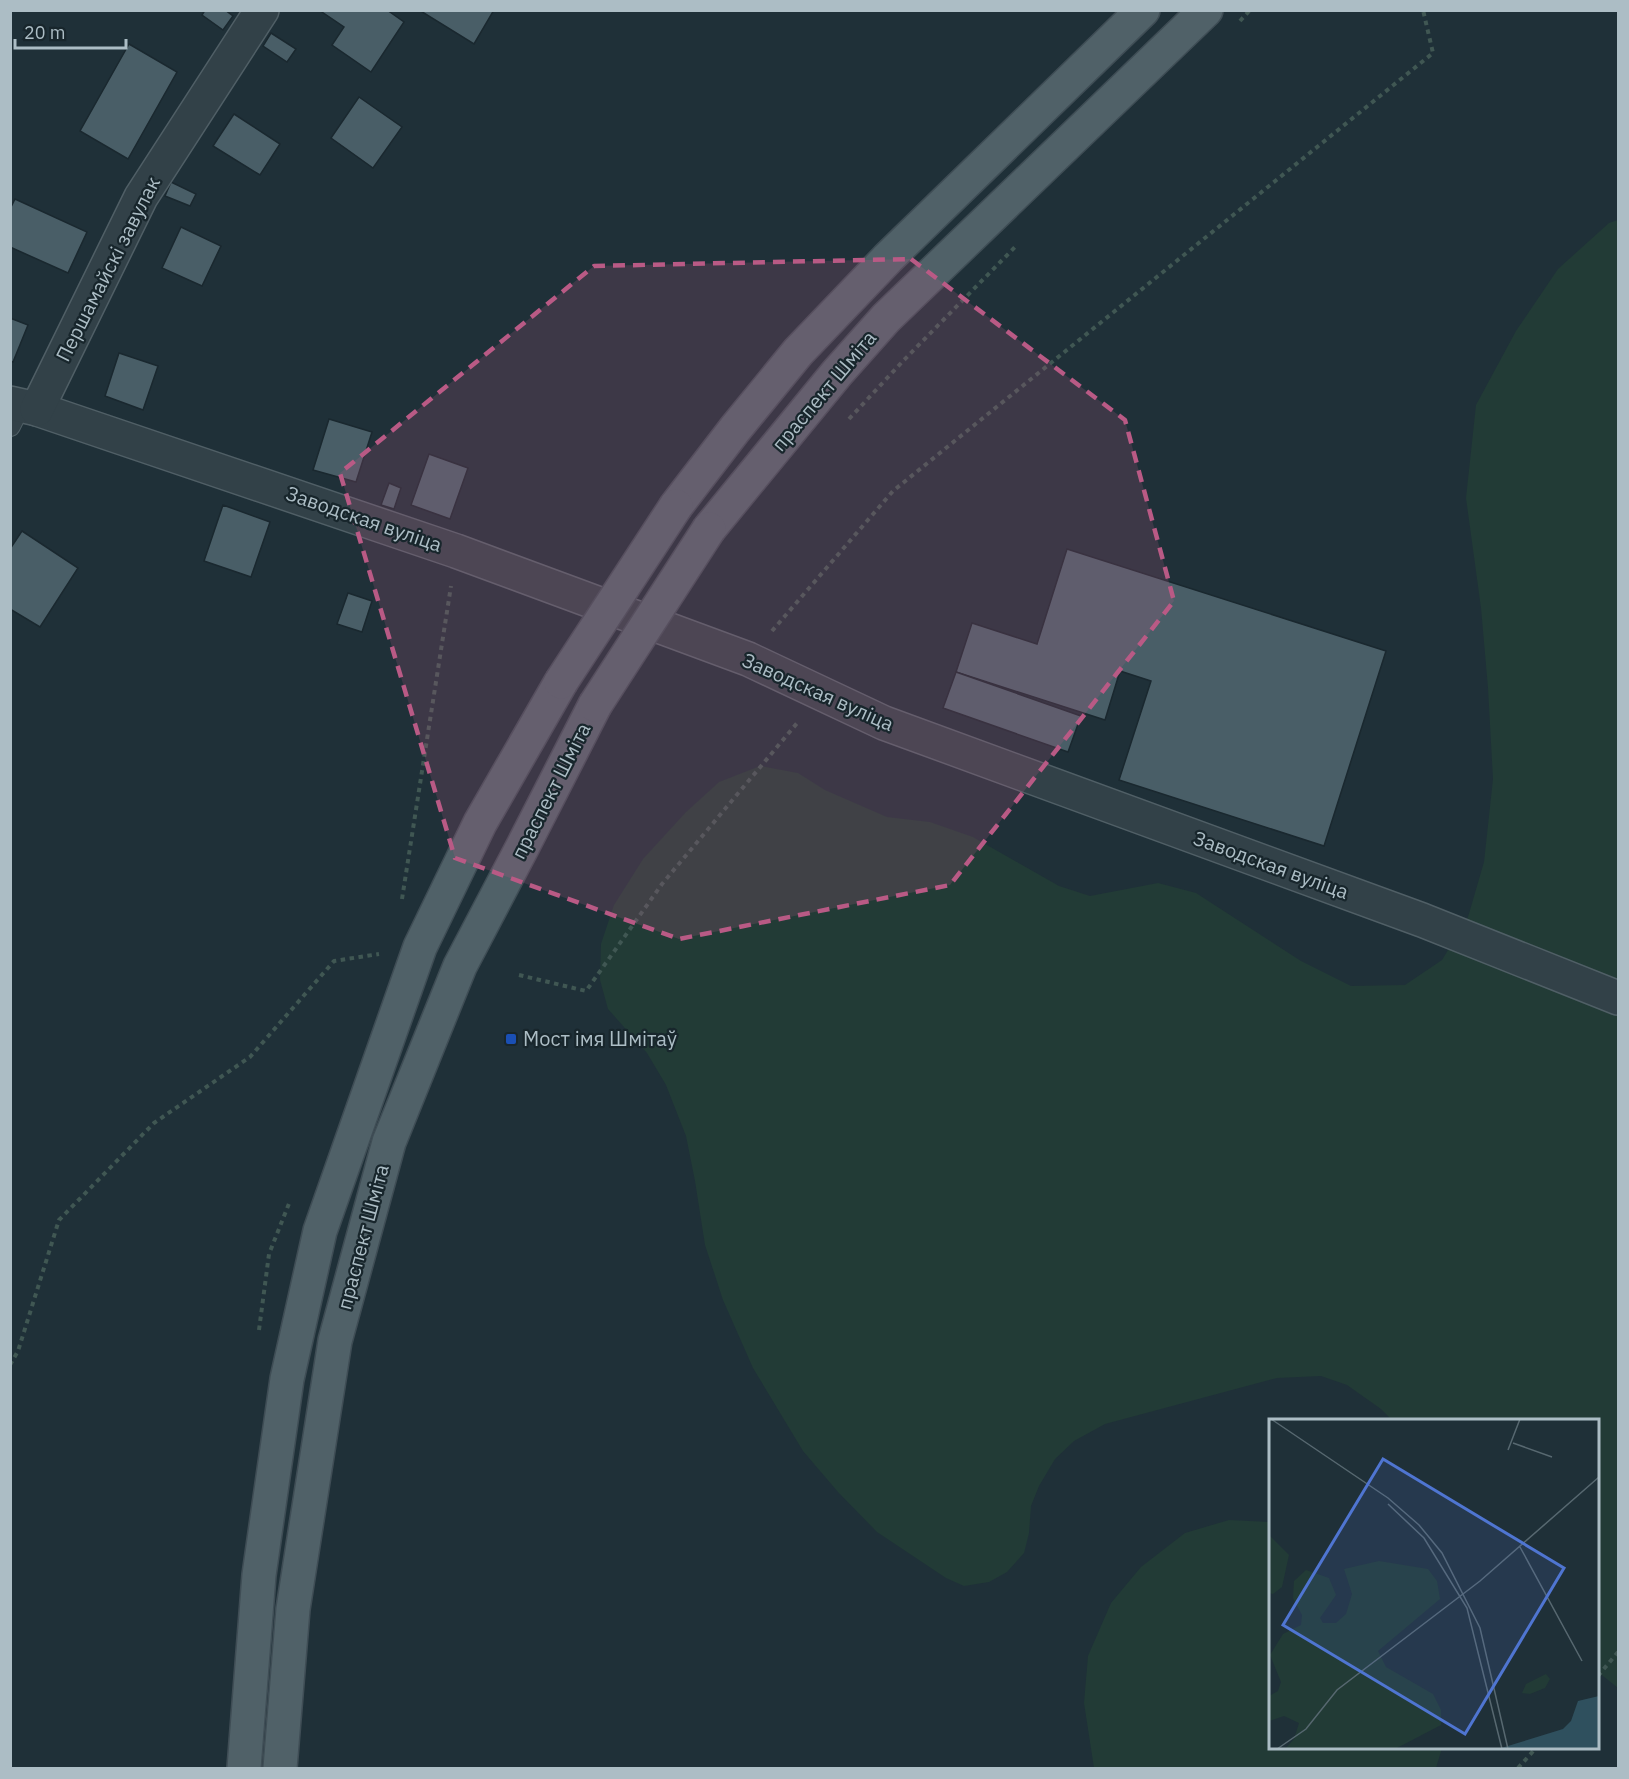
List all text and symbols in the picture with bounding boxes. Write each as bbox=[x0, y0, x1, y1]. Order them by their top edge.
scale bar bbox=[15, 12, 126, 50]
text: 20 m bbox=[24, 21, 66, 44]
street label: Першамайскі завулак bbox=[49, 172, 166, 366]
street label: праспект Шміта bbox=[765, 325, 882, 457]
street label: Заводская вуліца bbox=[283, 479, 446, 558]
street label: Заводская вуліца bbox=[738, 646, 899, 737]
street label: праспект Шміта bbox=[505, 718, 597, 863]
street label: Заводская вуліца bbox=[1190, 824, 1353, 905]
place label: Мост імя Шмітаў bbox=[523, 1025, 677, 1052]
marker: Мост імя Шмітаў bbox=[504, 1032, 518, 1046]
street label: праспект Шміта bbox=[330, 1161, 395, 1312]
inset map bbox=[1269, 1419, 1599, 1749]

